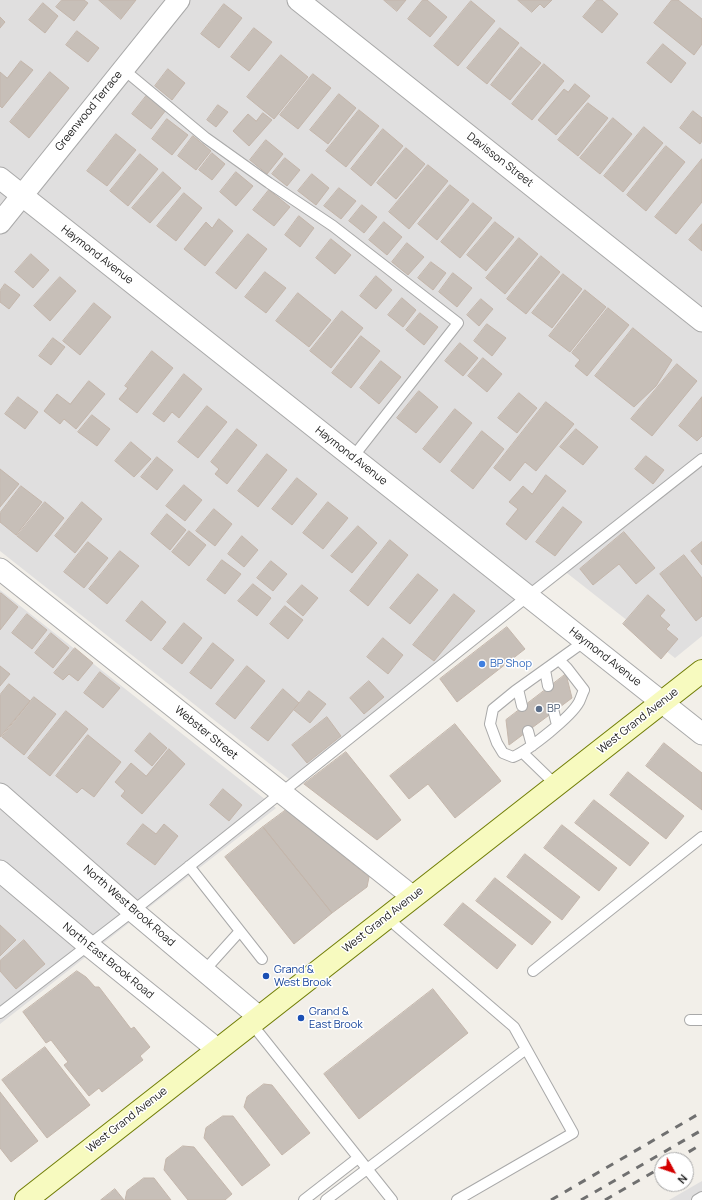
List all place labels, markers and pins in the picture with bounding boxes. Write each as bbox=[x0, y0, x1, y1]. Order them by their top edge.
place label: BP Shop bbox=[490, 657, 532, 671]
marker: BP Shop bbox=[477, 659, 487, 669]
place label: BP bbox=[547, 702, 560, 716]
marker: BP bbox=[534, 704, 544, 714]
place label: Grand & West Brook bbox=[274, 963, 332, 989]
marker: Grand & West Brook bbox=[261, 971, 271, 981]
place label: Grand & East Brook bbox=[309, 1005, 363, 1031]
marker: Grand & East Brook bbox=[296, 1013, 306, 1023]

